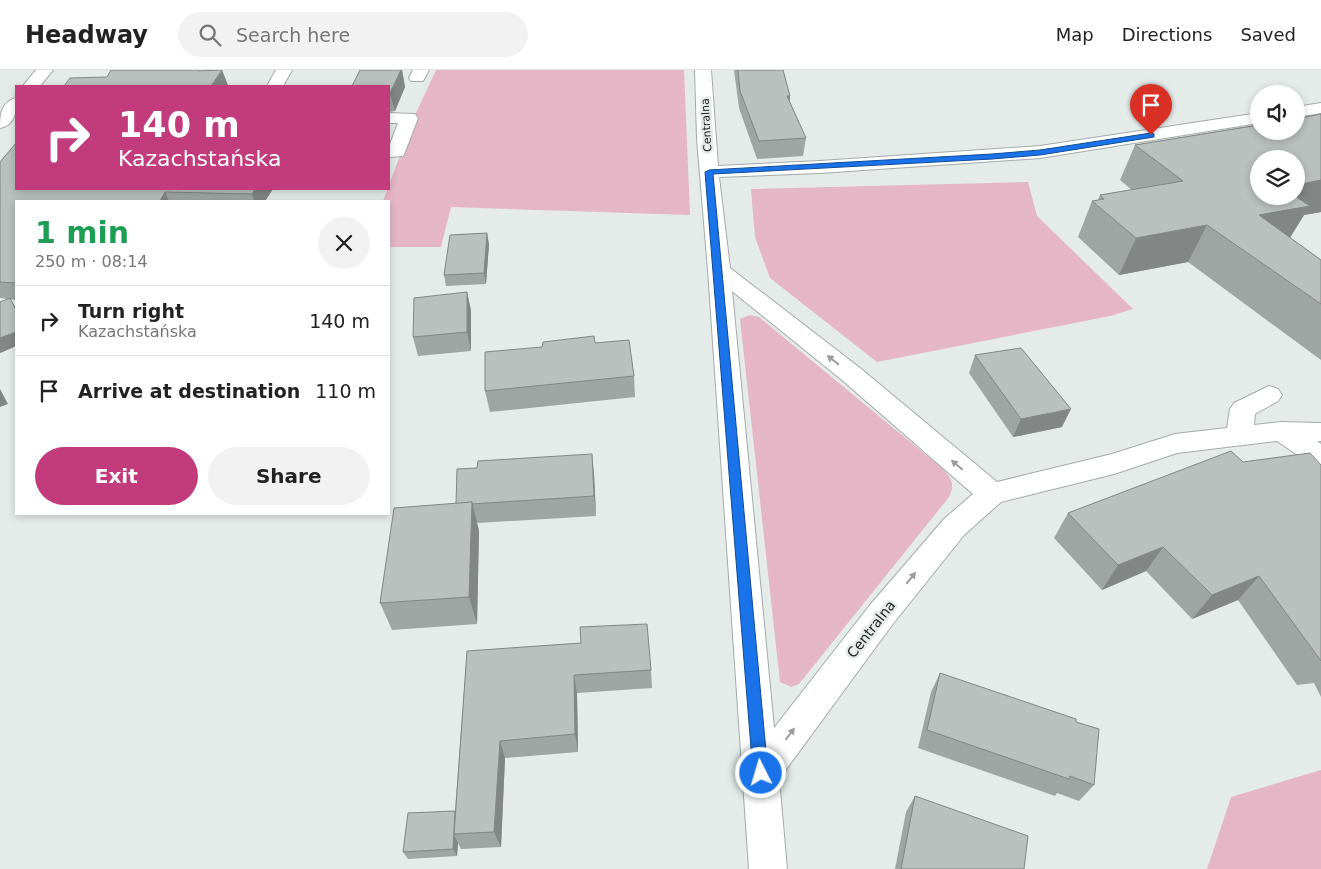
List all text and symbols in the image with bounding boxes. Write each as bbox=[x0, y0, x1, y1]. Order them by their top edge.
search box bbox=[178, 12, 528, 57]
text: Headway bbox=[25, 21, 148, 49]
icon: search bbox=[196, 21, 224, 49]
text: Search here bbox=[236, 24, 350, 46]
text: Map bbox=[1056, 24, 1094, 45]
text: Directions bbox=[1122, 24, 1212, 45]
text: Saved bbox=[1240, 24, 1296, 45]
pin bbox=[1130, 84, 1172, 135]
map controls bbox=[1250, 85, 1305, 205]
button: sound bbox=[1250, 85, 1305, 140]
icon: arrive bbox=[1137, 91, 1165, 119]
street label: Centralna bbox=[699, 98, 714, 152]
icon: right bbox=[35, 105, 100, 170]
text: 140 m bbox=[118, 105, 240, 145]
text: Kazachstańska bbox=[118, 146, 281, 171]
button: layers bbox=[1250, 150, 1305, 205]
text: 1 min bbox=[35, 215, 129, 250]
button: close bbox=[318, 217, 370, 269]
text: 250 m · 08:14 bbox=[35, 252, 148, 271]
text: Turn right bbox=[78, 300, 184, 322]
icon: right bbox=[35, 307, 63, 335]
text: 140 m bbox=[309, 310, 370, 332]
text: Kazachstańska bbox=[78, 322, 197, 341]
one-way arrow bbox=[827, 355, 840, 366]
icon: arrive bbox=[35, 377, 63, 405]
text: Arrive at destination bbox=[78, 380, 300, 402]
text: 110 m bbox=[315, 380, 376, 402]
button: Exit bbox=[35, 447, 198, 505]
button: Share bbox=[208, 447, 370, 505]
one-way arrow bbox=[951, 459, 964, 470]
one-way arrow bbox=[906, 572, 917, 585]
street label: Centralna bbox=[844, 597, 898, 661]
one-way arrow bbox=[785, 728, 796, 741]
position arrow bbox=[734, 746, 786, 798]

